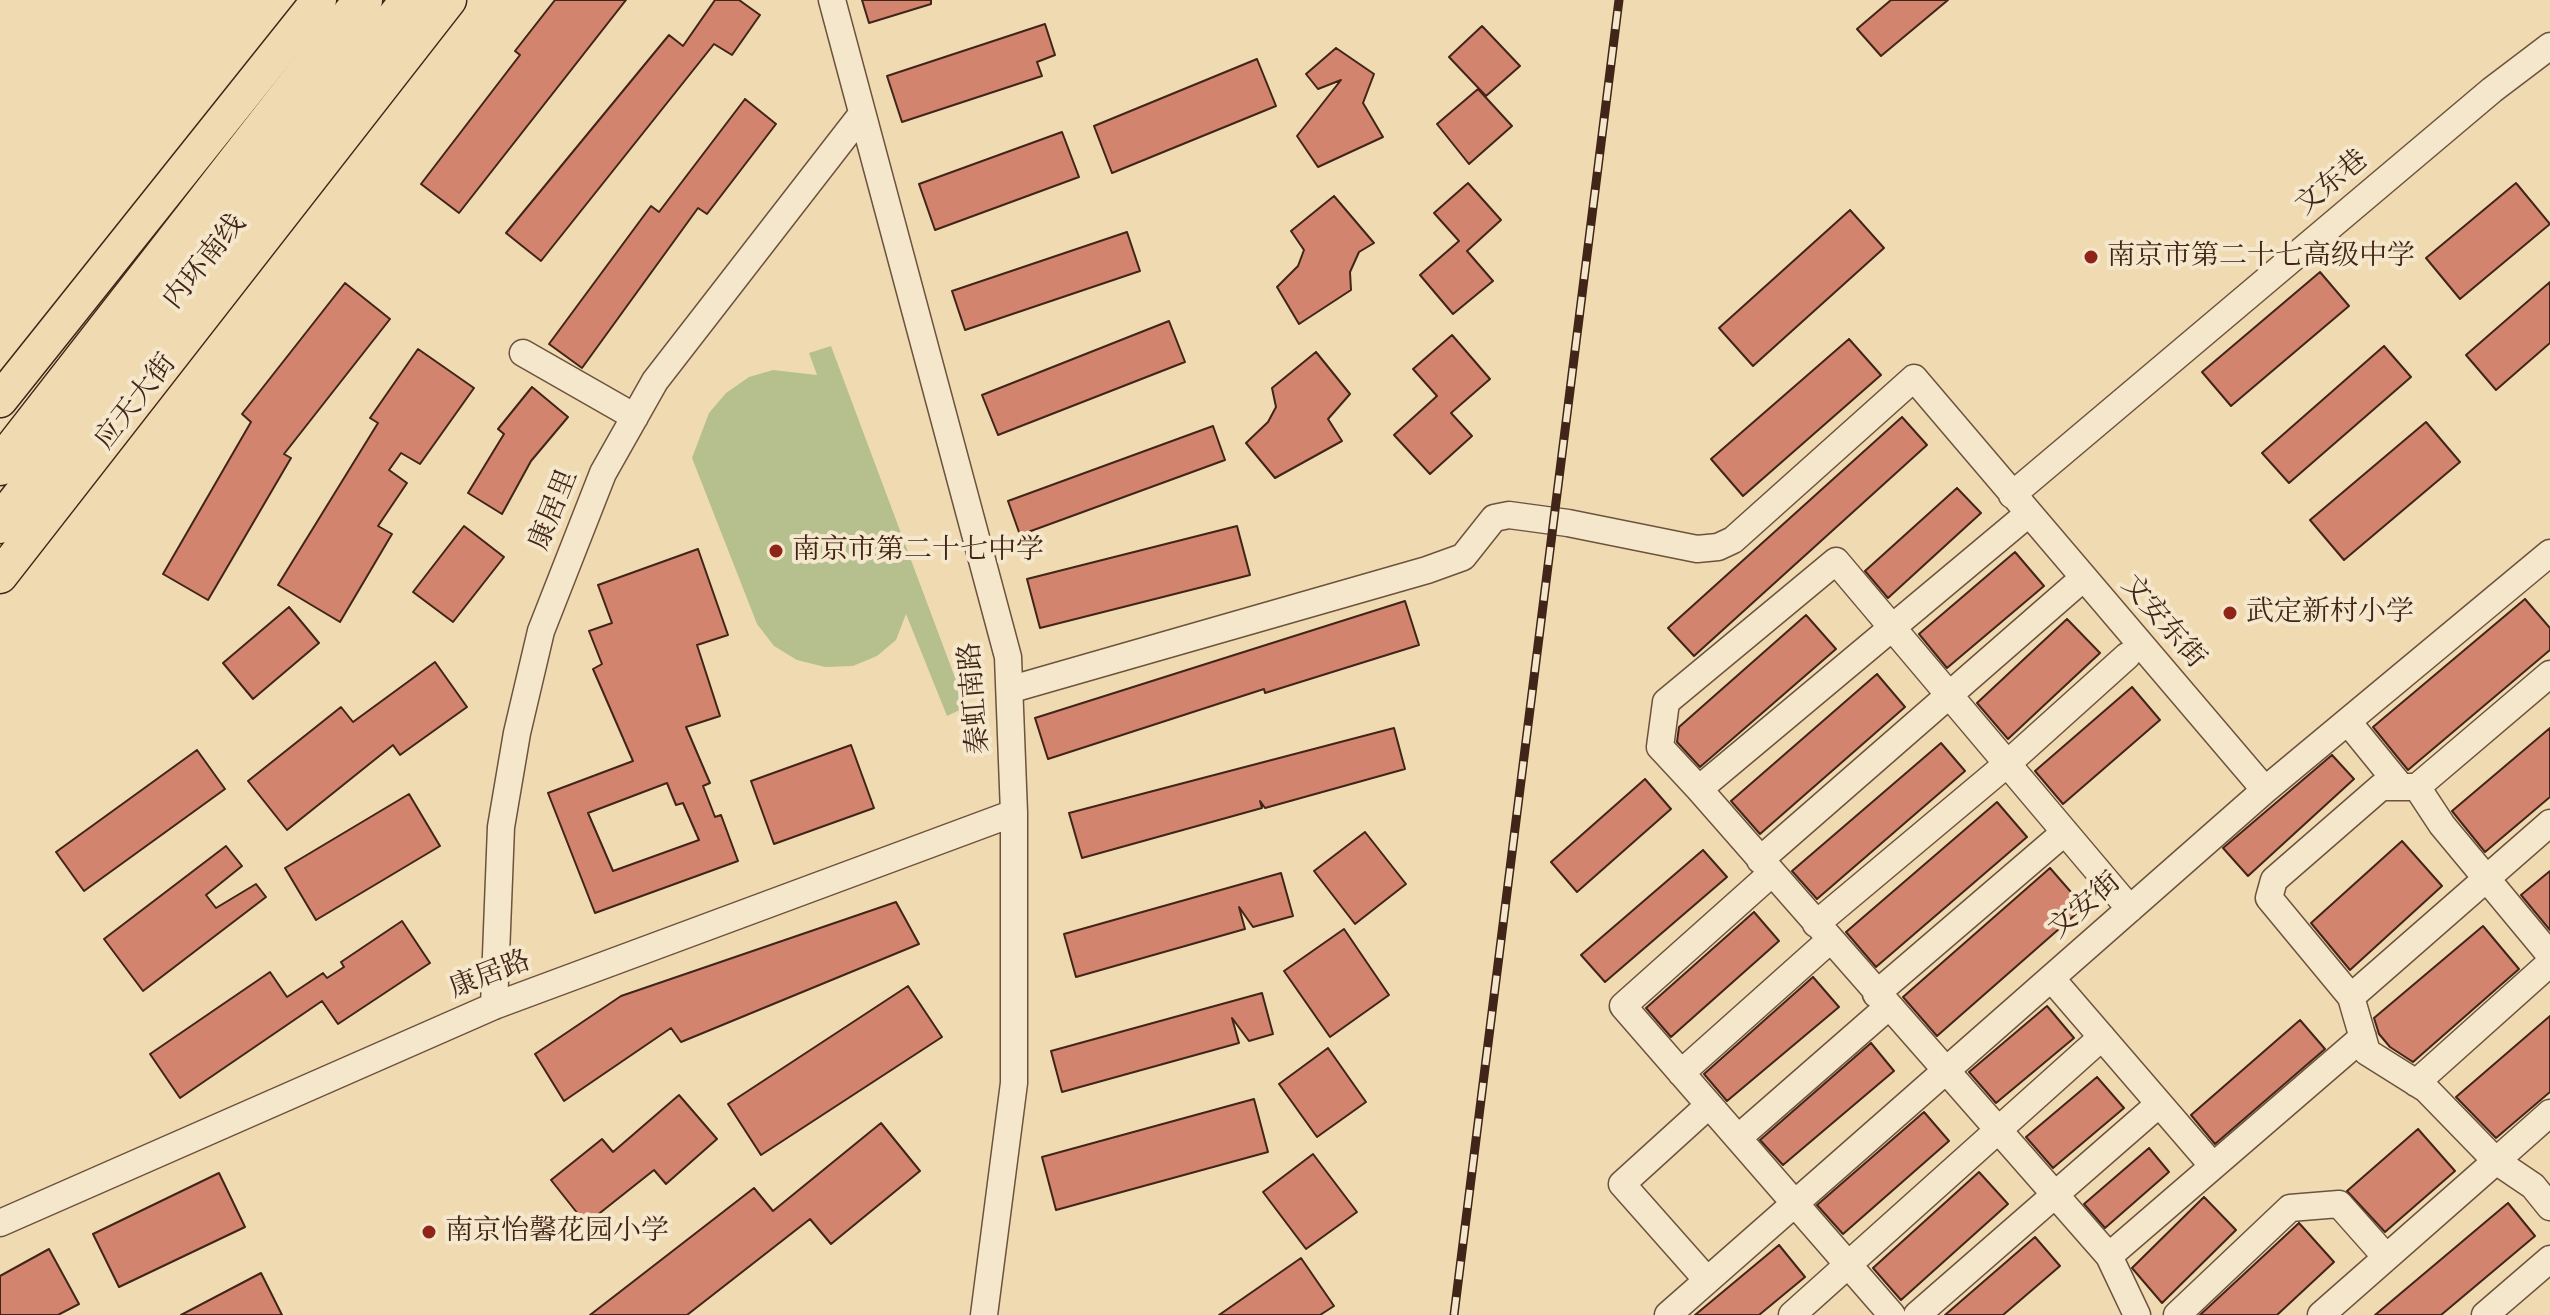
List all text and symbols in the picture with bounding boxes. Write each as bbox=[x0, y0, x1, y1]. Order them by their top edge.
street label: 文东巷 bbox=[2289, 143, 2375, 223]
street label: 内环南线 bbox=[157, 208, 253, 316]
place label: 南京市第二十七高级中学 bbox=[2107, 240, 2415, 274]
marker: 南京市第二十七高级中学 bbox=[2082, 248, 2100, 266]
street label: 应天大街 bbox=[88, 348, 184, 456]
street label: 康居里 bbox=[523, 465, 585, 555]
place label: 南京市第二十七中学 bbox=[792, 534, 1044, 568]
marker: 南京市第二十七中学 bbox=[767, 542, 785, 560]
street label: 文安东街 bbox=[2114, 569, 2212, 675]
place label: 武定新村小学 bbox=[2246, 596, 2414, 630]
marker: 武定新村小学 bbox=[2221, 604, 2239, 622]
street label: 秦虹南路 bbox=[953, 641, 997, 755]
street label: 文安街 bbox=[2042, 866, 2128, 946]
street label: 康居路 bbox=[445, 944, 535, 1006]
place label: 南京怡馨花园小学 bbox=[445, 1215, 669, 1249]
marker: 南京怡馨花园小学 bbox=[420, 1223, 438, 1241]

